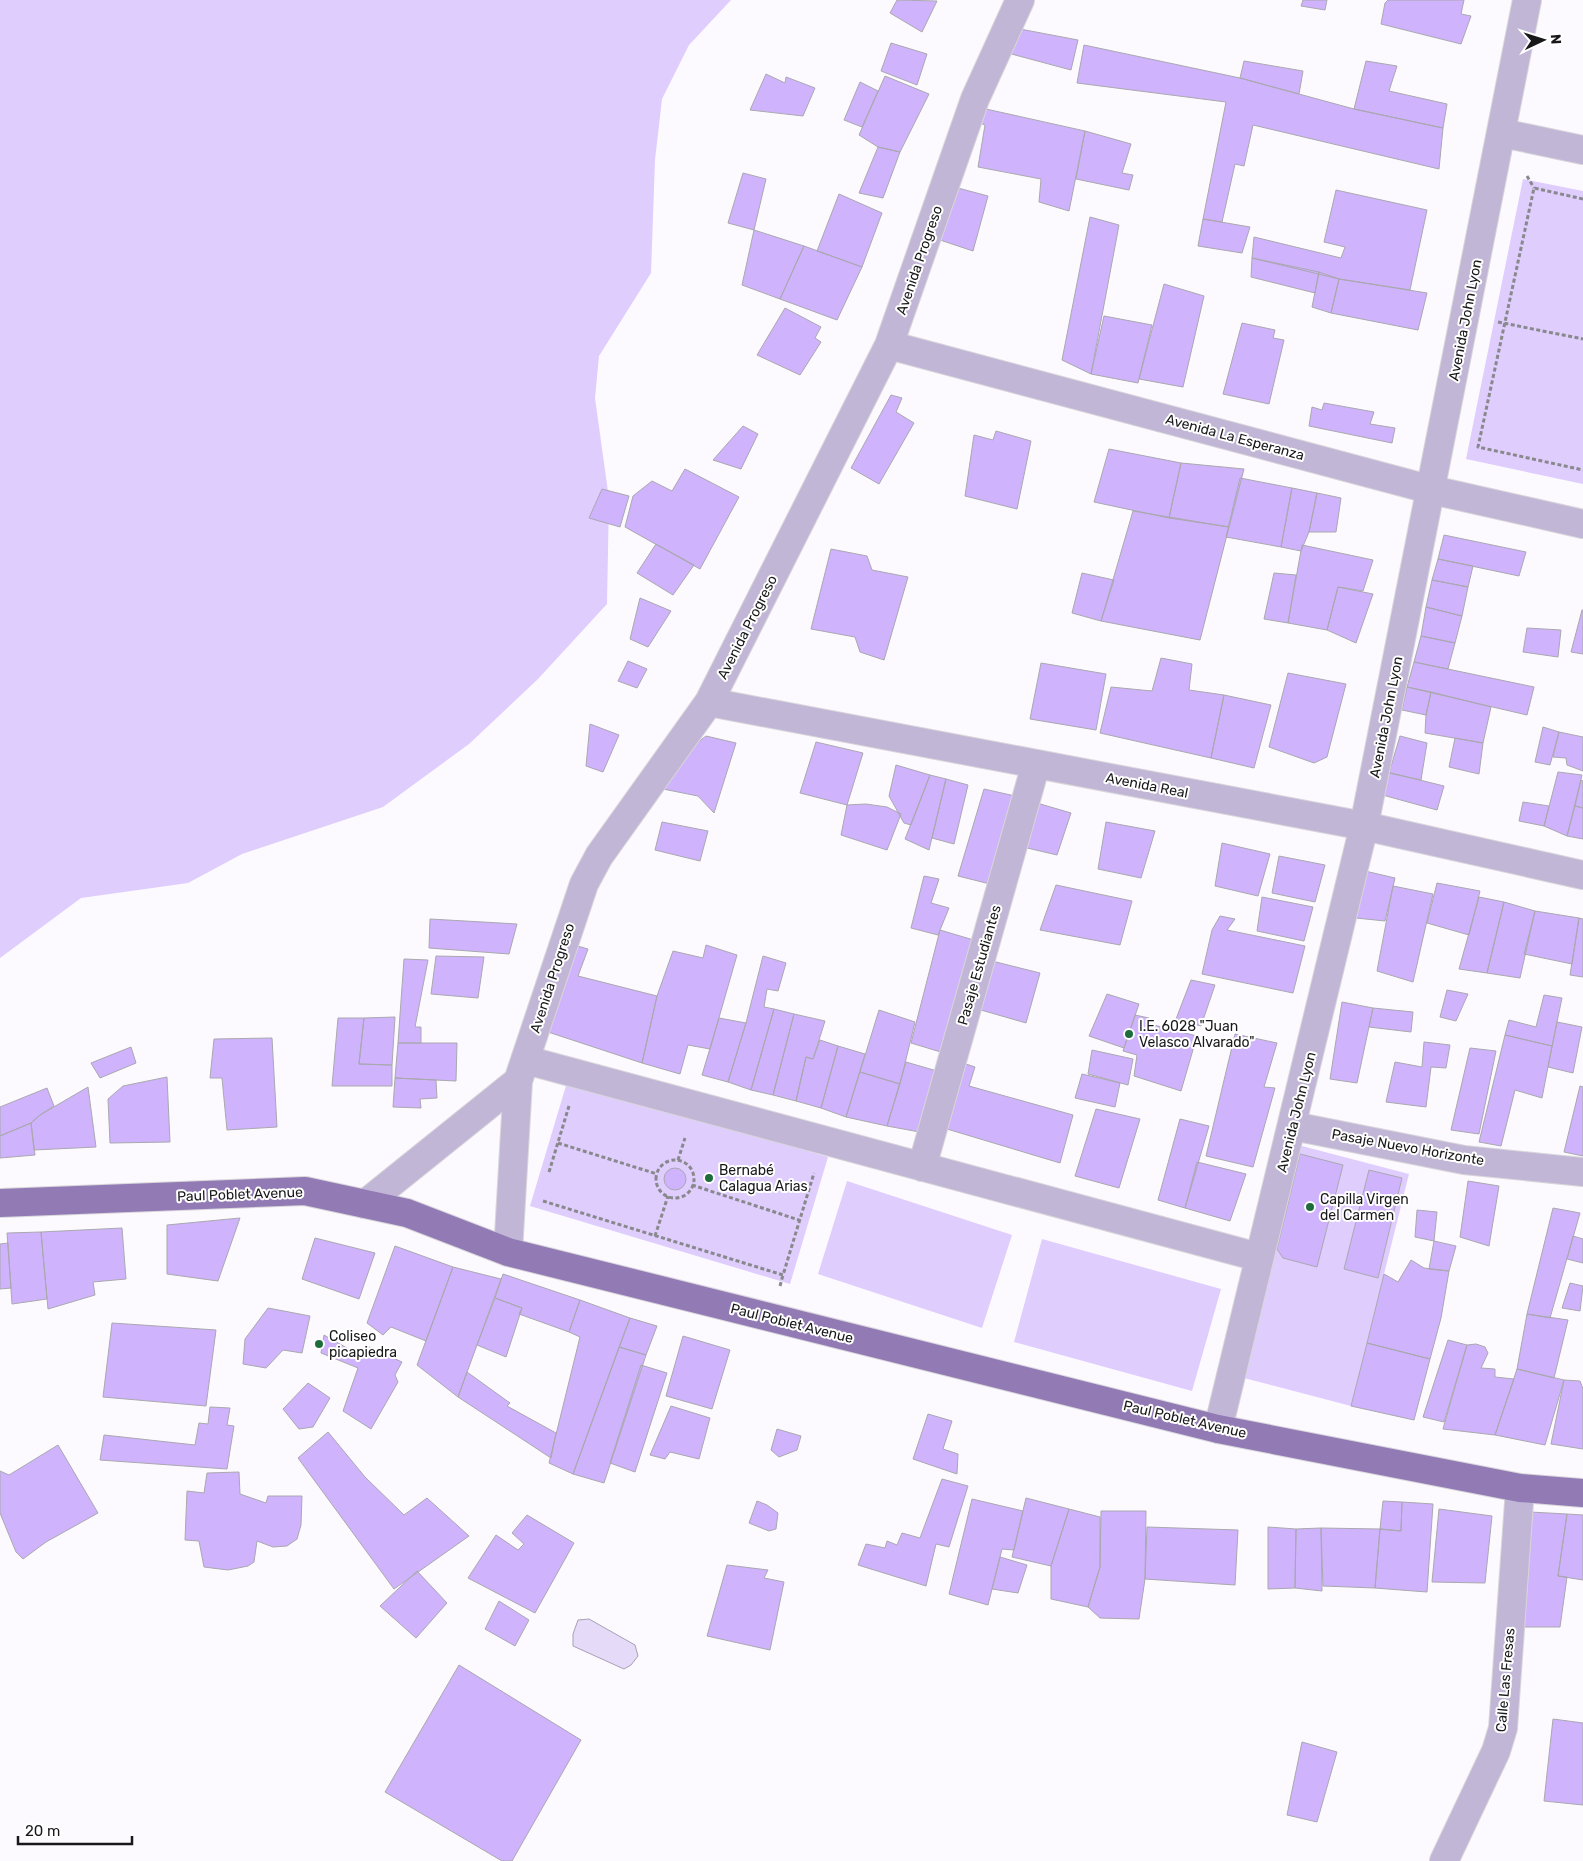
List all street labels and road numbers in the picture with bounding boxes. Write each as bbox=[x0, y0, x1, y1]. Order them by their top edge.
street label: Avenida Progreso bbox=[893, 203, 946, 317]
street label: Avenida John Lyon bbox=[1445, 258, 1486, 382]
street label: Avenida La Esperanza bbox=[1164, 411, 1306, 464]
street label: Avenida Progreso bbox=[714, 572, 781, 682]
street label: Avenida John Lyon bbox=[1366, 655, 1407, 779]
street label: Avenida Real bbox=[1104, 769, 1190, 802]
street label: Pasaje Estudiantes bbox=[954, 903, 1005, 1027]
street label: Avenida Progreso bbox=[527, 921, 578, 1035]
street label: Avenida John Lyon bbox=[1273, 1050, 1320, 1174]
street label: Pasaje Nuevo Horizonte bbox=[1330, 1126, 1486, 1169]
street label: Paul Poblet Avenue bbox=[177, 1184, 303, 1205]
street label: Paul Poblet Avenue bbox=[729, 1300, 855, 1347]
street label: Paul Poblet Avenue bbox=[1122, 1397, 1248, 1442]
street label: Calle Las Fresas bbox=[1492, 1627, 1519, 1733]

